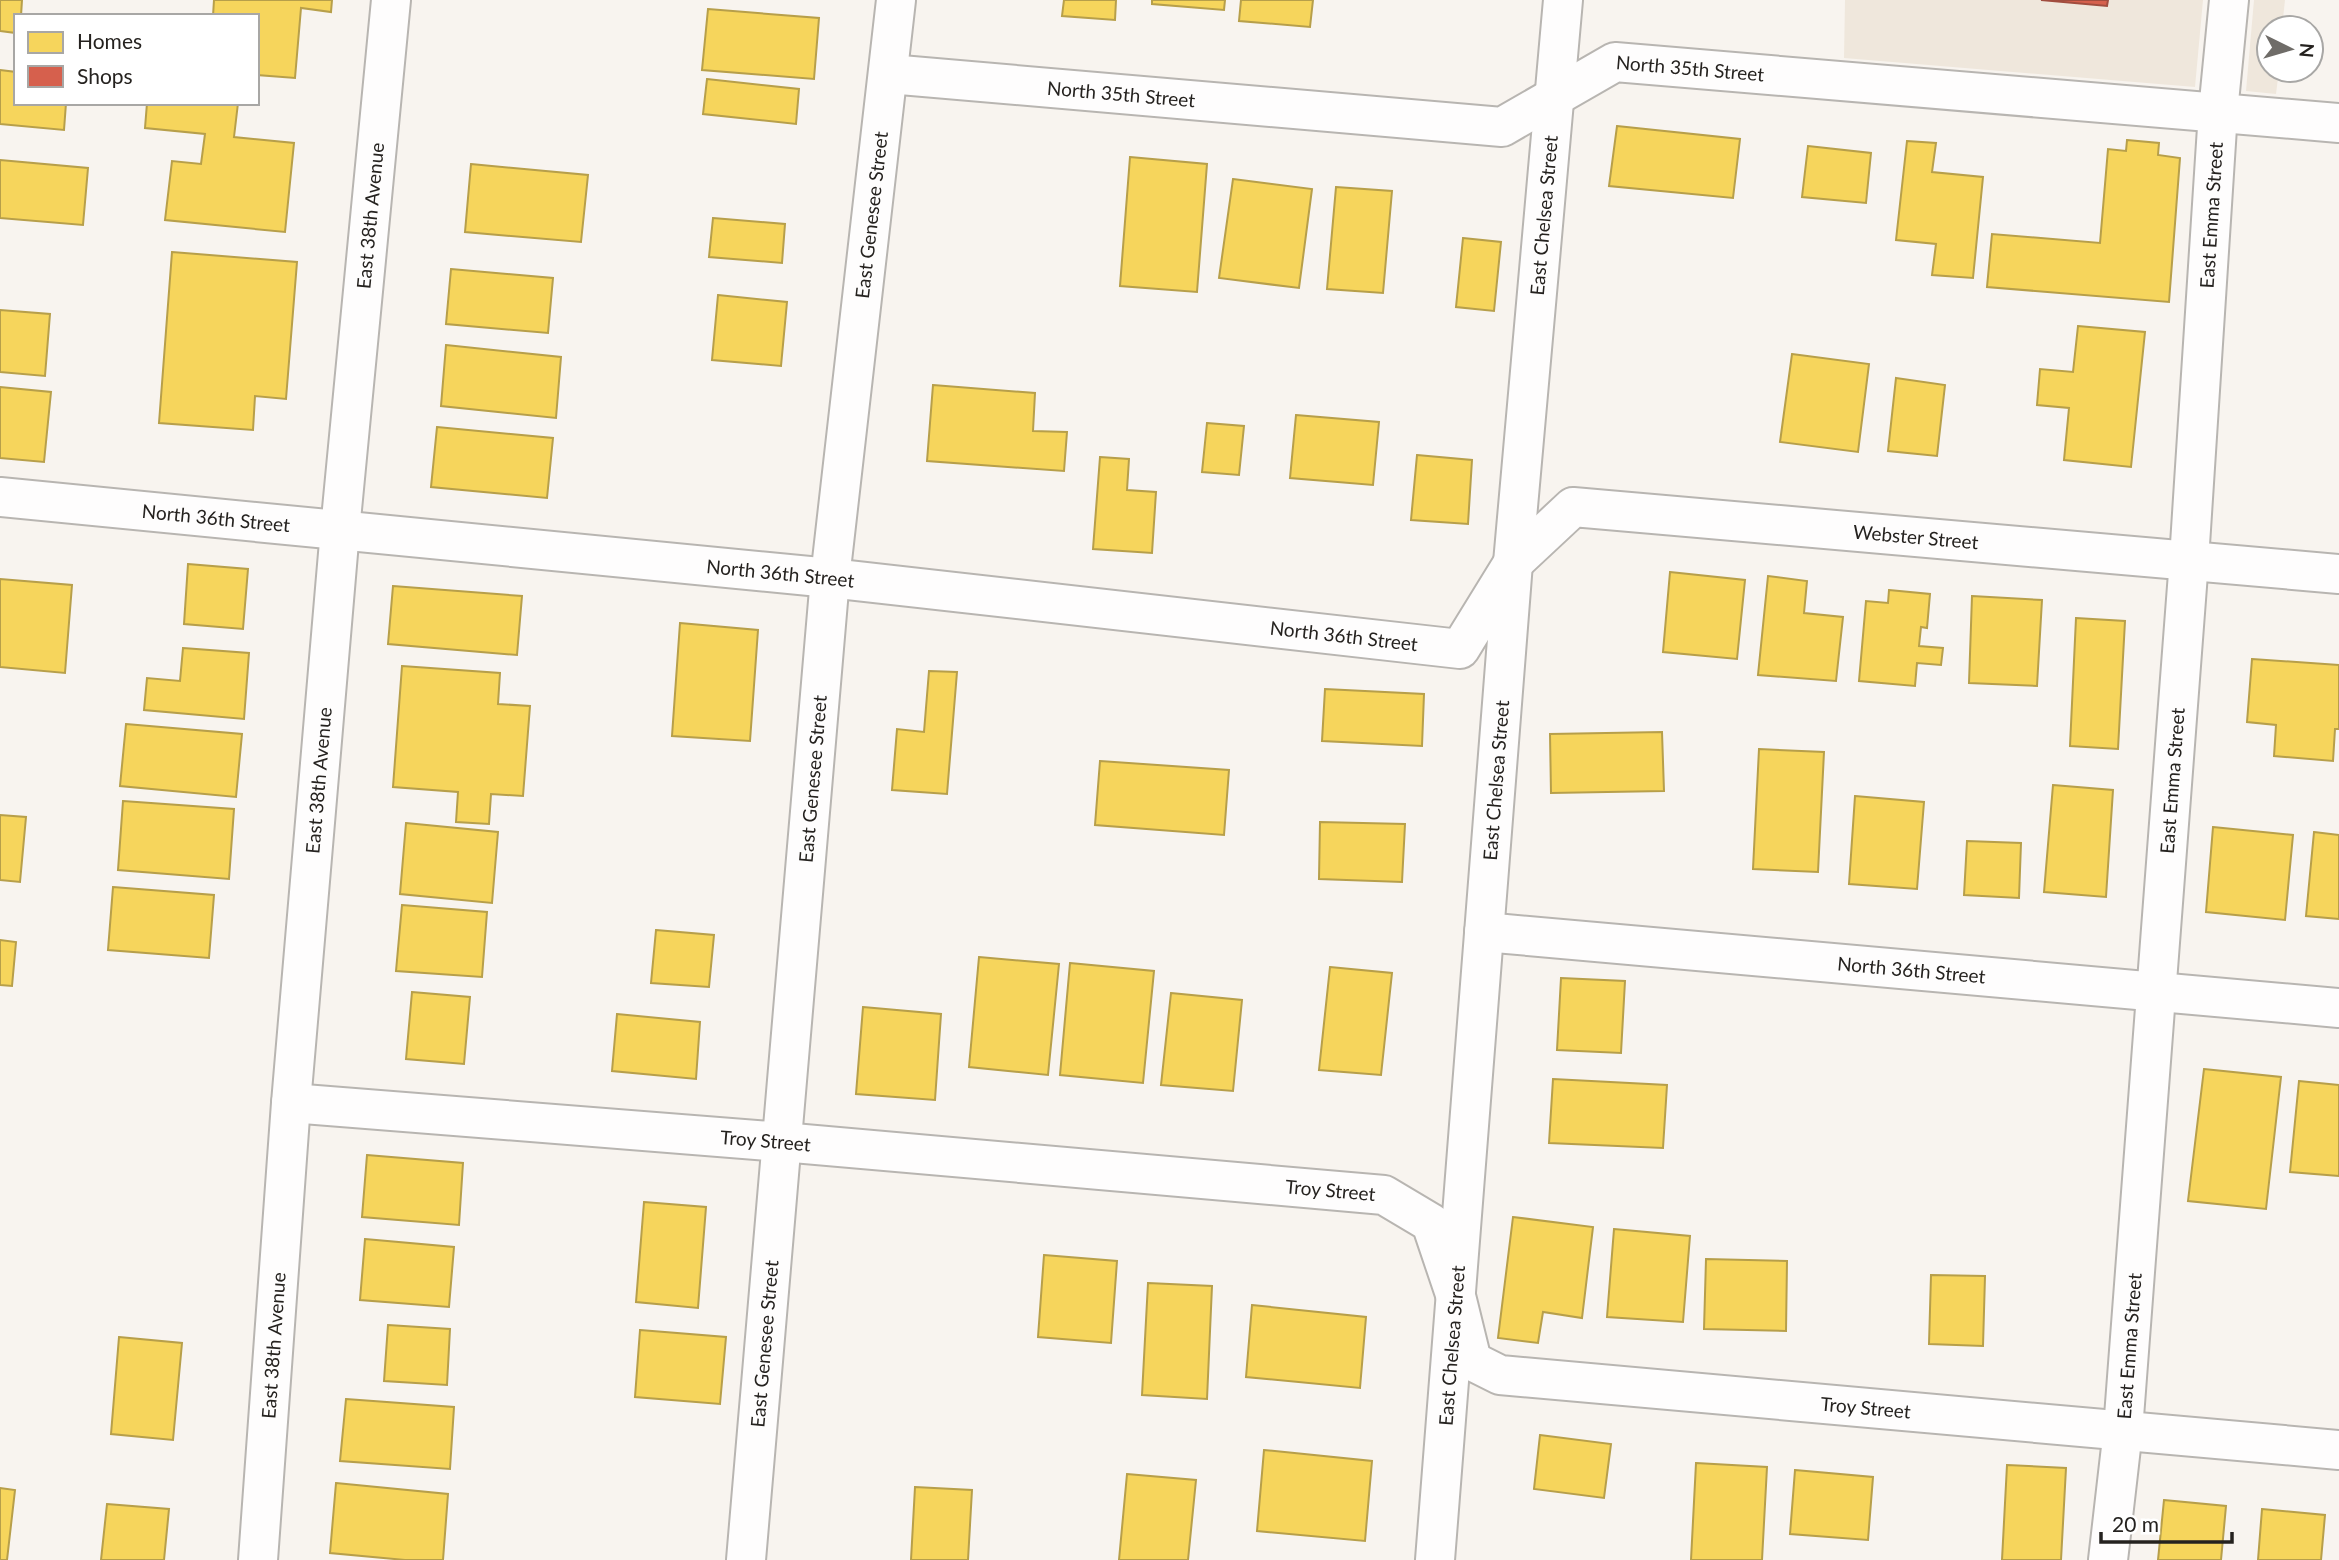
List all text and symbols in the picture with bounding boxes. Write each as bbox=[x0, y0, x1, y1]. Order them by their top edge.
legend bbox=[14, 14, 259, 105]
north arrow bbox=[2255, 14, 2325, 84]
text: Homes bbox=[77, 28, 142, 53]
text: N bbox=[2295, 42, 2320, 59]
street label: North 35th Street bbox=[1615, 50, 1765, 86]
text: Shops bbox=[77, 63, 133, 88]
street label: North 35th Street bbox=[1046, 76, 1196, 111]
street label: East Genesee Street bbox=[850, 130, 892, 300]
street label: East Chelsea Street bbox=[1525, 134, 1562, 296]
street label: East 38th Avenue bbox=[351, 141, 388, 290]
street label: East Emma Street bbox=[2195, 141, 2227, 289]
street label: North 36th Street bbox=[141, 499, 291, 536]
street label: Webster Street bbox=[1852, 520, 1980, 553]
street label: North 36th Street bbox=[705, 554, 856, 592]
street label: North 36th Street bbox=[1269, 616, 1419, 655]
street label: East Genesee Street bbox=[794, 694, 831, 863]
street label: East Chelsea Street bbox=[1478, 699, 1513, 861]
street label: East 38th Avenue bbox=[300, 706, 336, 854]
street label: East Emma Street bbox=[2155, 707, 2189, 855]
street label: North 36th Street bbox=[1836, 951, 1987, 988]
street label: Troy Street bbox=[720, 1125, 812, 1155]
street label: Troy Street bbox=[1284, 1174, 1377, 1205]
street label: East Genesee Street bbox=[745, 1259, 783, 1428]
street label: East Chelsea Street bbox=[1434, 1264, 1469, 1427]
street label: East 38th Avenue bbox=[256, 1271, 290, 1420]
street label: East Emma Street bbox=[2112, 1272, 2146, 1420]
street label: Troy Street bbox=[1820, 1392, 1912, 1423]
scale bar bbox=[2101, 1500, 2232, 1544]
text: 20 m bbox=[2112, 1511, 2159, 1536]

